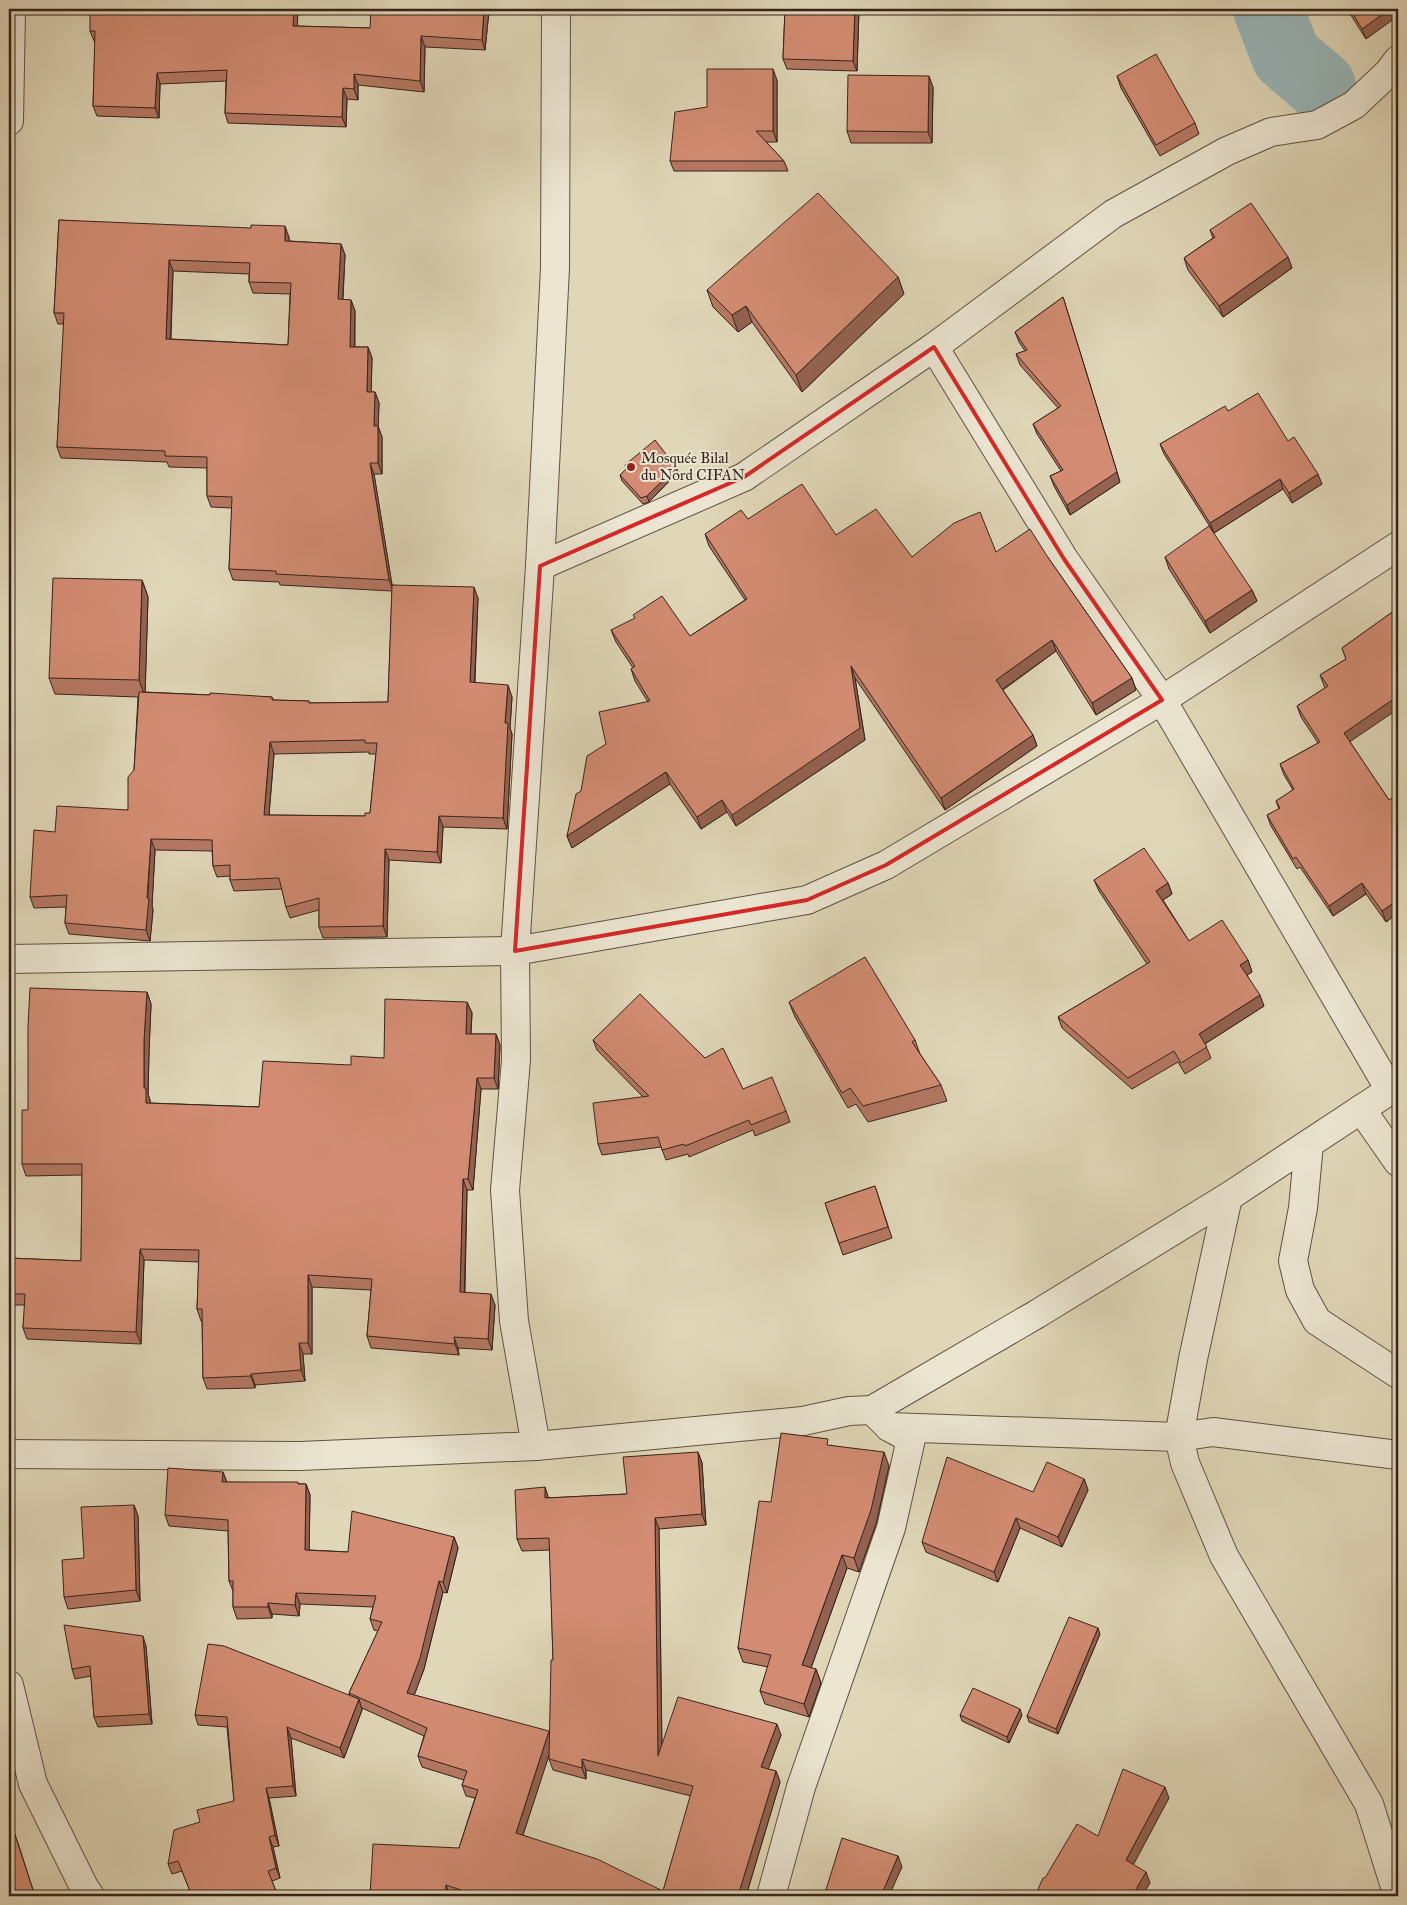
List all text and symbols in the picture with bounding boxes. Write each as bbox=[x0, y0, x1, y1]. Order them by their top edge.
place label: Mosquée Bilal du Nord CIFAN bbox=[641, 449, 745, 484]
marker: Mosquée Bilal du Nord CIFAN bbox=[625, 461, 637, 473]

